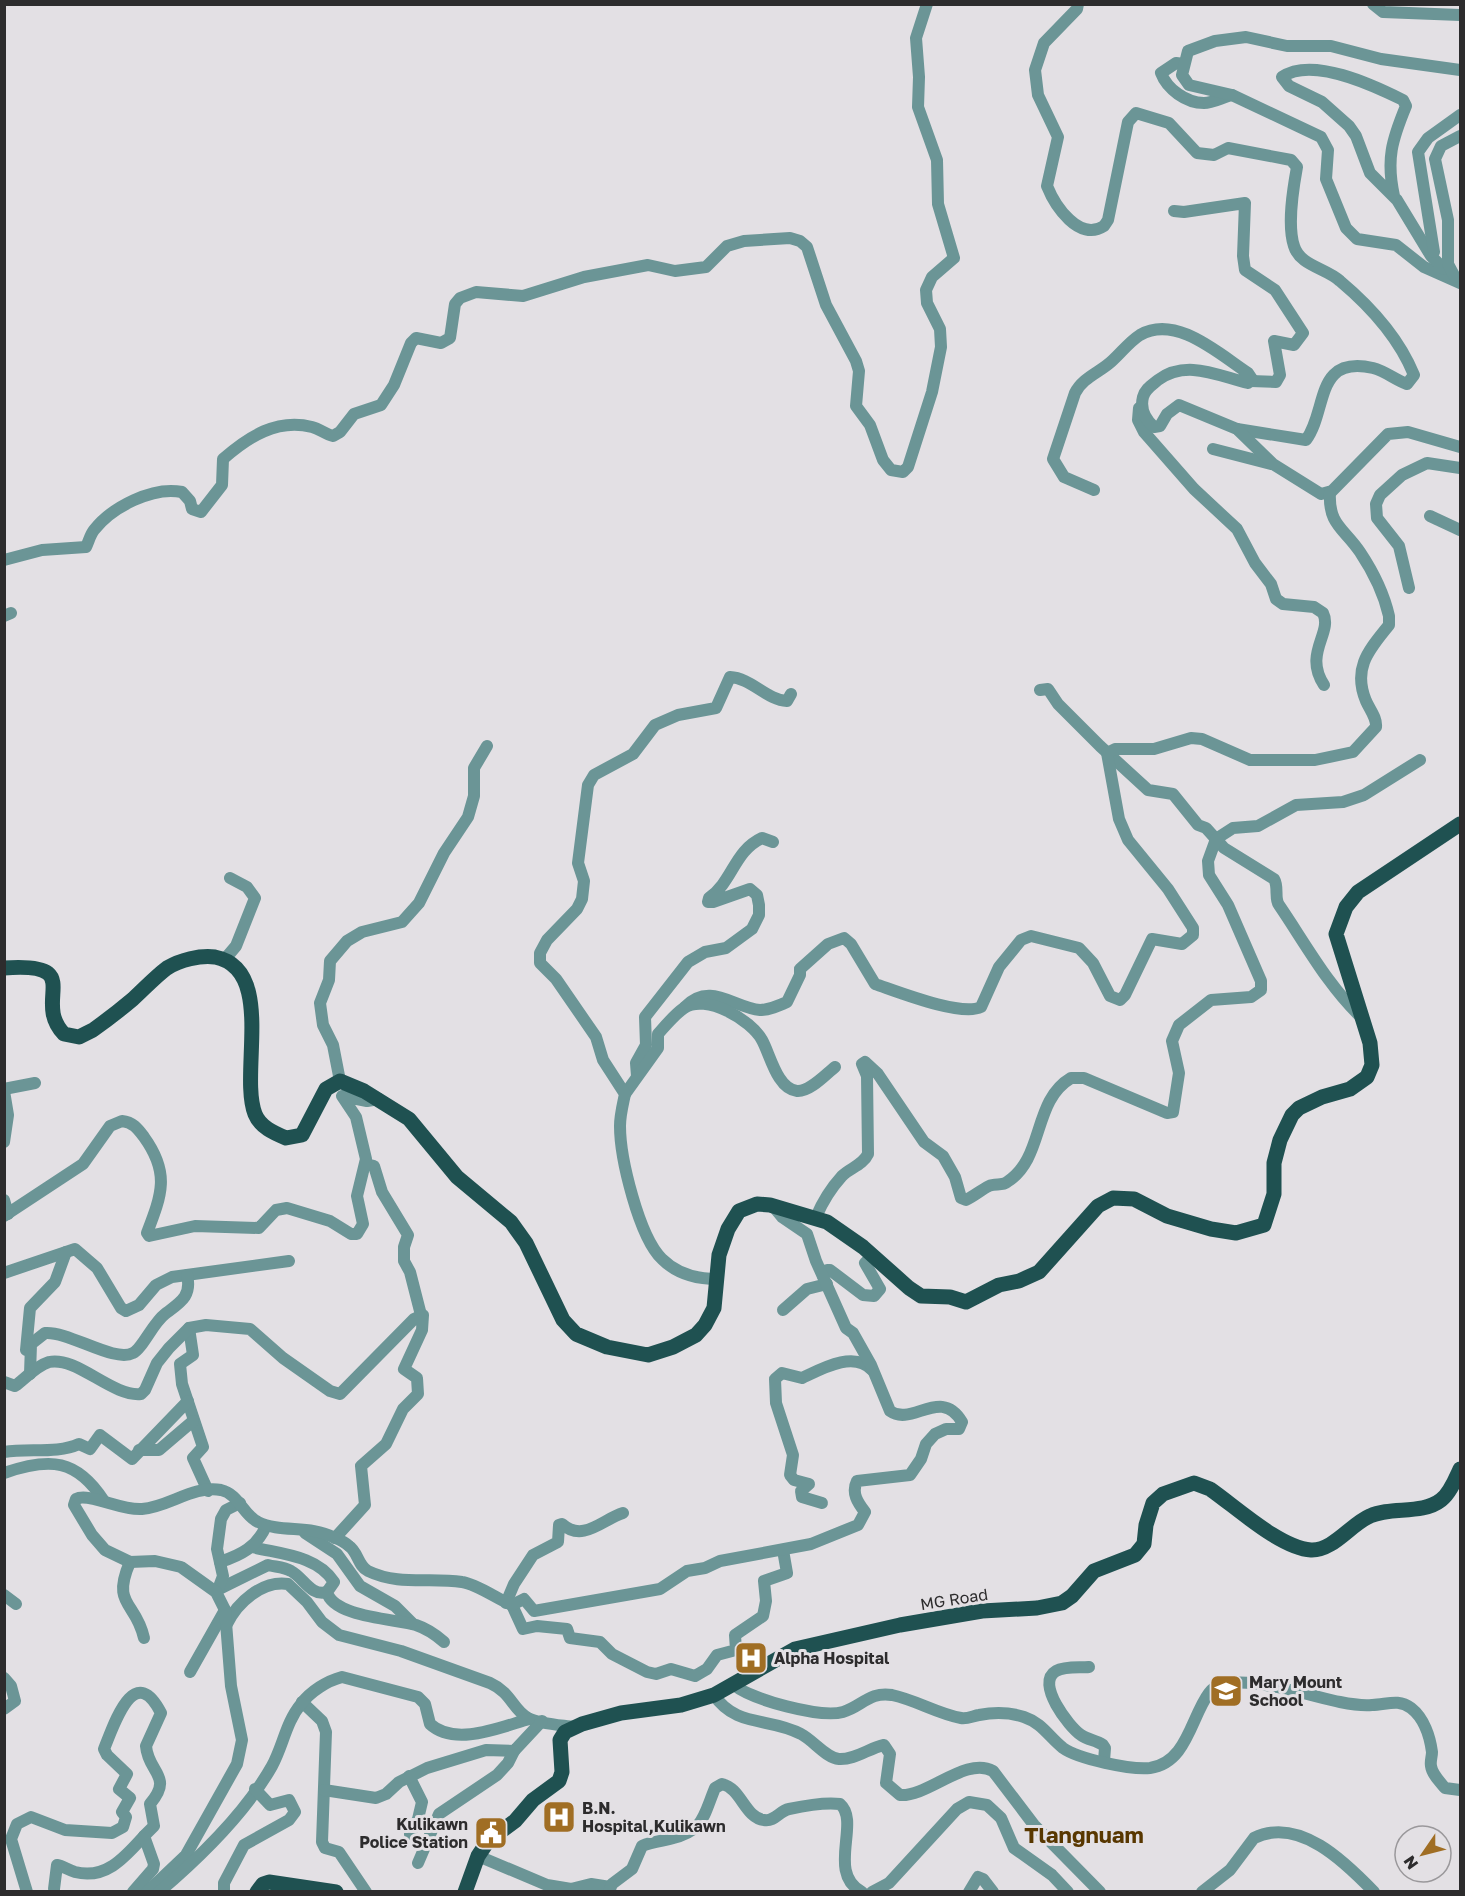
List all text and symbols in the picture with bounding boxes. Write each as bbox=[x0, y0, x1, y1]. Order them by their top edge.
street label: MG Road bbox=[919, 1584, 989, 1614]
hospital icon: Alpha Hospital bbox=[733, 1640, 769, 1676]
place label: Alpha Hospital bbox=[774, 1648, 890, 1668]
place label: Mary Mount School bbox=[1249, 1672, 1342, 1710]
school or university icon: Mary Mount School bbox=[1208, 1673, 1244, 1709]
place label: B.N. Hospital,Kulikawn bbox=[582, 1798, 726, 1836]
hospital icon: B.N. Hospital,Kulikawn bbox=[541, 1799, 577, 1835]
place label: Kulikawn Police Station bbox=[359, 1814, 468, 1852]
public building icon: Kulikawn Police Station bbox=[473, 1815, 509, 1851]
district label: Tlangnuam bbox=[1024, 1821, 1144, 1848]
north arrow bbox=[1393, 1824, 1453, 1884]
text: N bbox=[1399, 1852, 1422, 1873]

